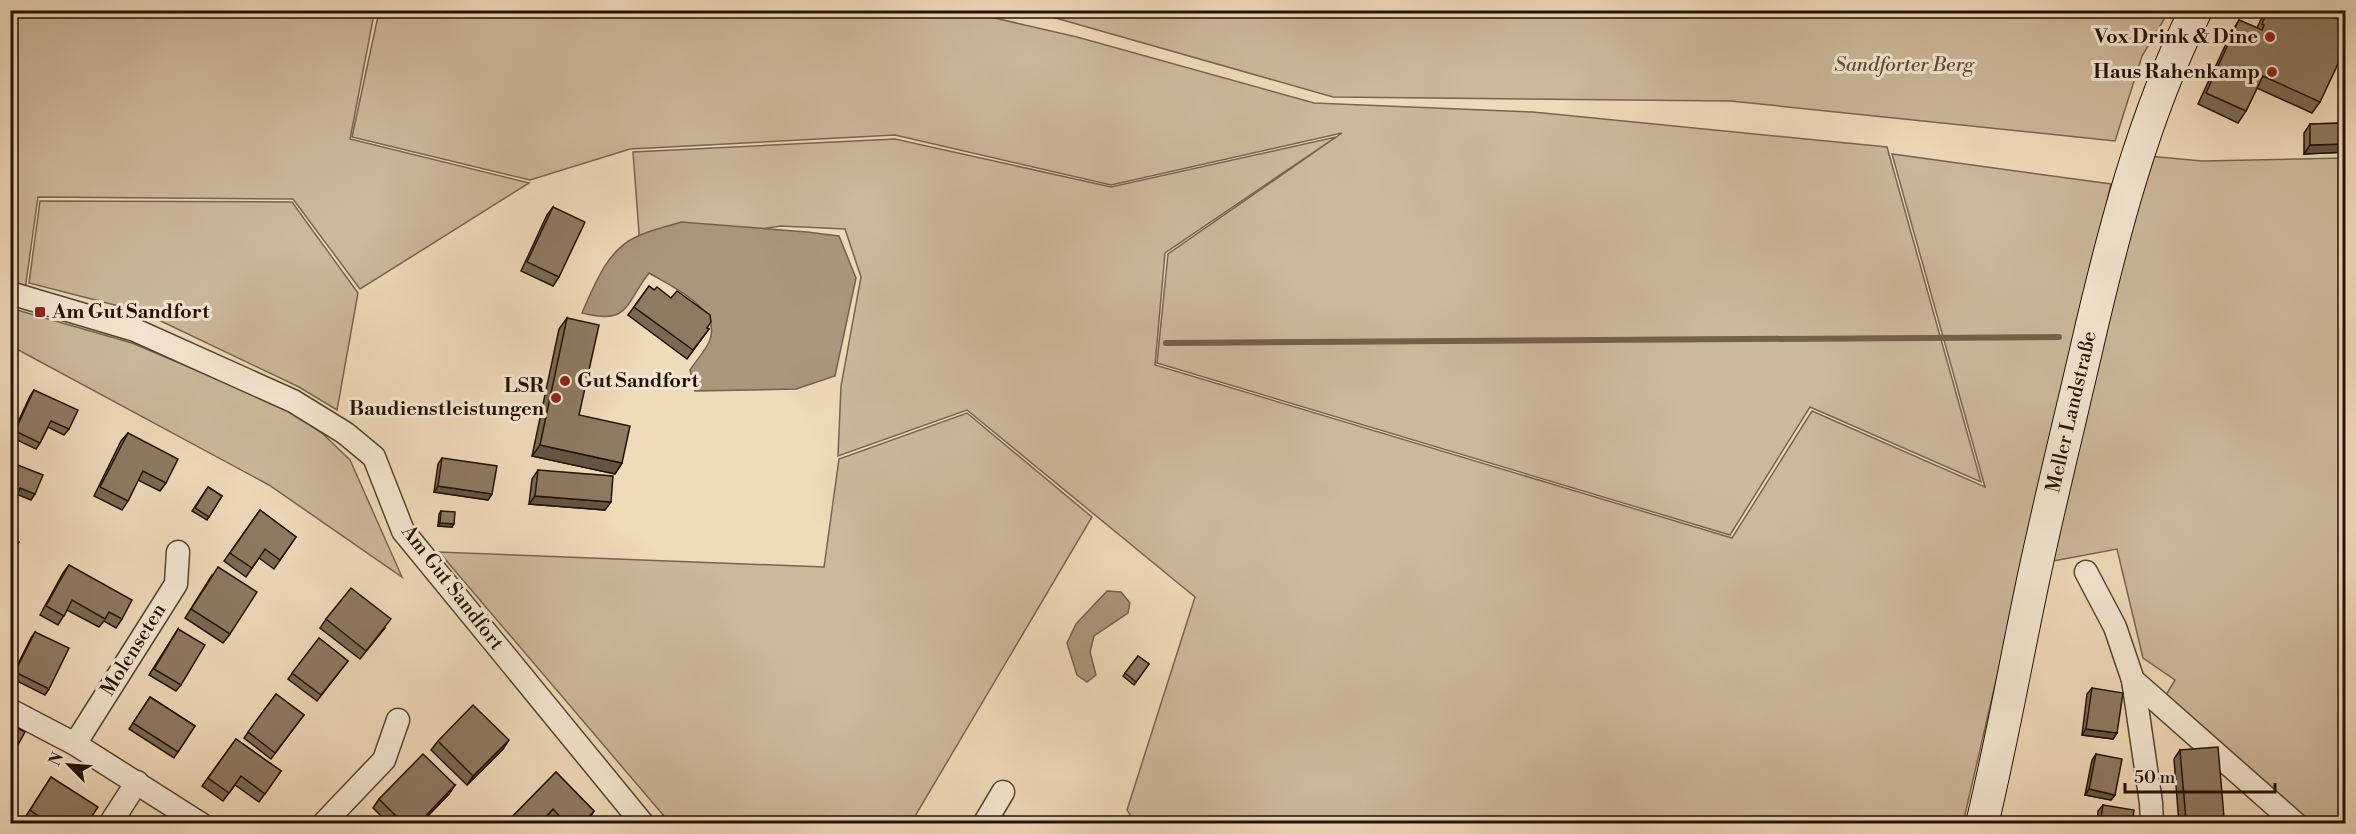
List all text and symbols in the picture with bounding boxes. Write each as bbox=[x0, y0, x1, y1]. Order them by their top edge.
place label: Vox Drink & Dine bbox=[2093, 25, 2258, 50]
marker: Vox Drink & Dine bbox=[2263, 30, 2277, 44]
park label: Sandforter Berg bbox=[1834, 53, 1975, 78]
place label: Haus Rahenkamp bbox=[2093, 60, 2260, 85]
marker: Haus Rahenkamp bbox=[2265, 65, 2279, 79]
place label: Am Gut Sandfort bbox=[51, 300, 210, 325]
marker: Am Gut Sandfort bbox=[33, 305, 47, 319]
street label: Meller Landstraße bbox=[2041, 329, 2103, 495]
place label: Gut Sandfort bbox=[577, 369, 700, 394]
place label: LSR Baudienstleistungen bbox=[349, 374, 545, 422]
marker: Gut Sandfort bbox=[558, 374, 572, 388]
marker: LSR Baudienstleistungen bbox=[549, 391, 563, 405]
street label: Am Gut Sandfort bbox=[395, 520, 509, 656]
street label: Molenseten bbox=[96, 599, 172, 701]
north arrow bbox=[39, 735, 99, 795]
text: N bbox=[45, 749, 68, 769]
scale bar bbox=[2125, 756, 2275, 794]
text: 50 m bbox=[2134, 766, 2176, 789]

